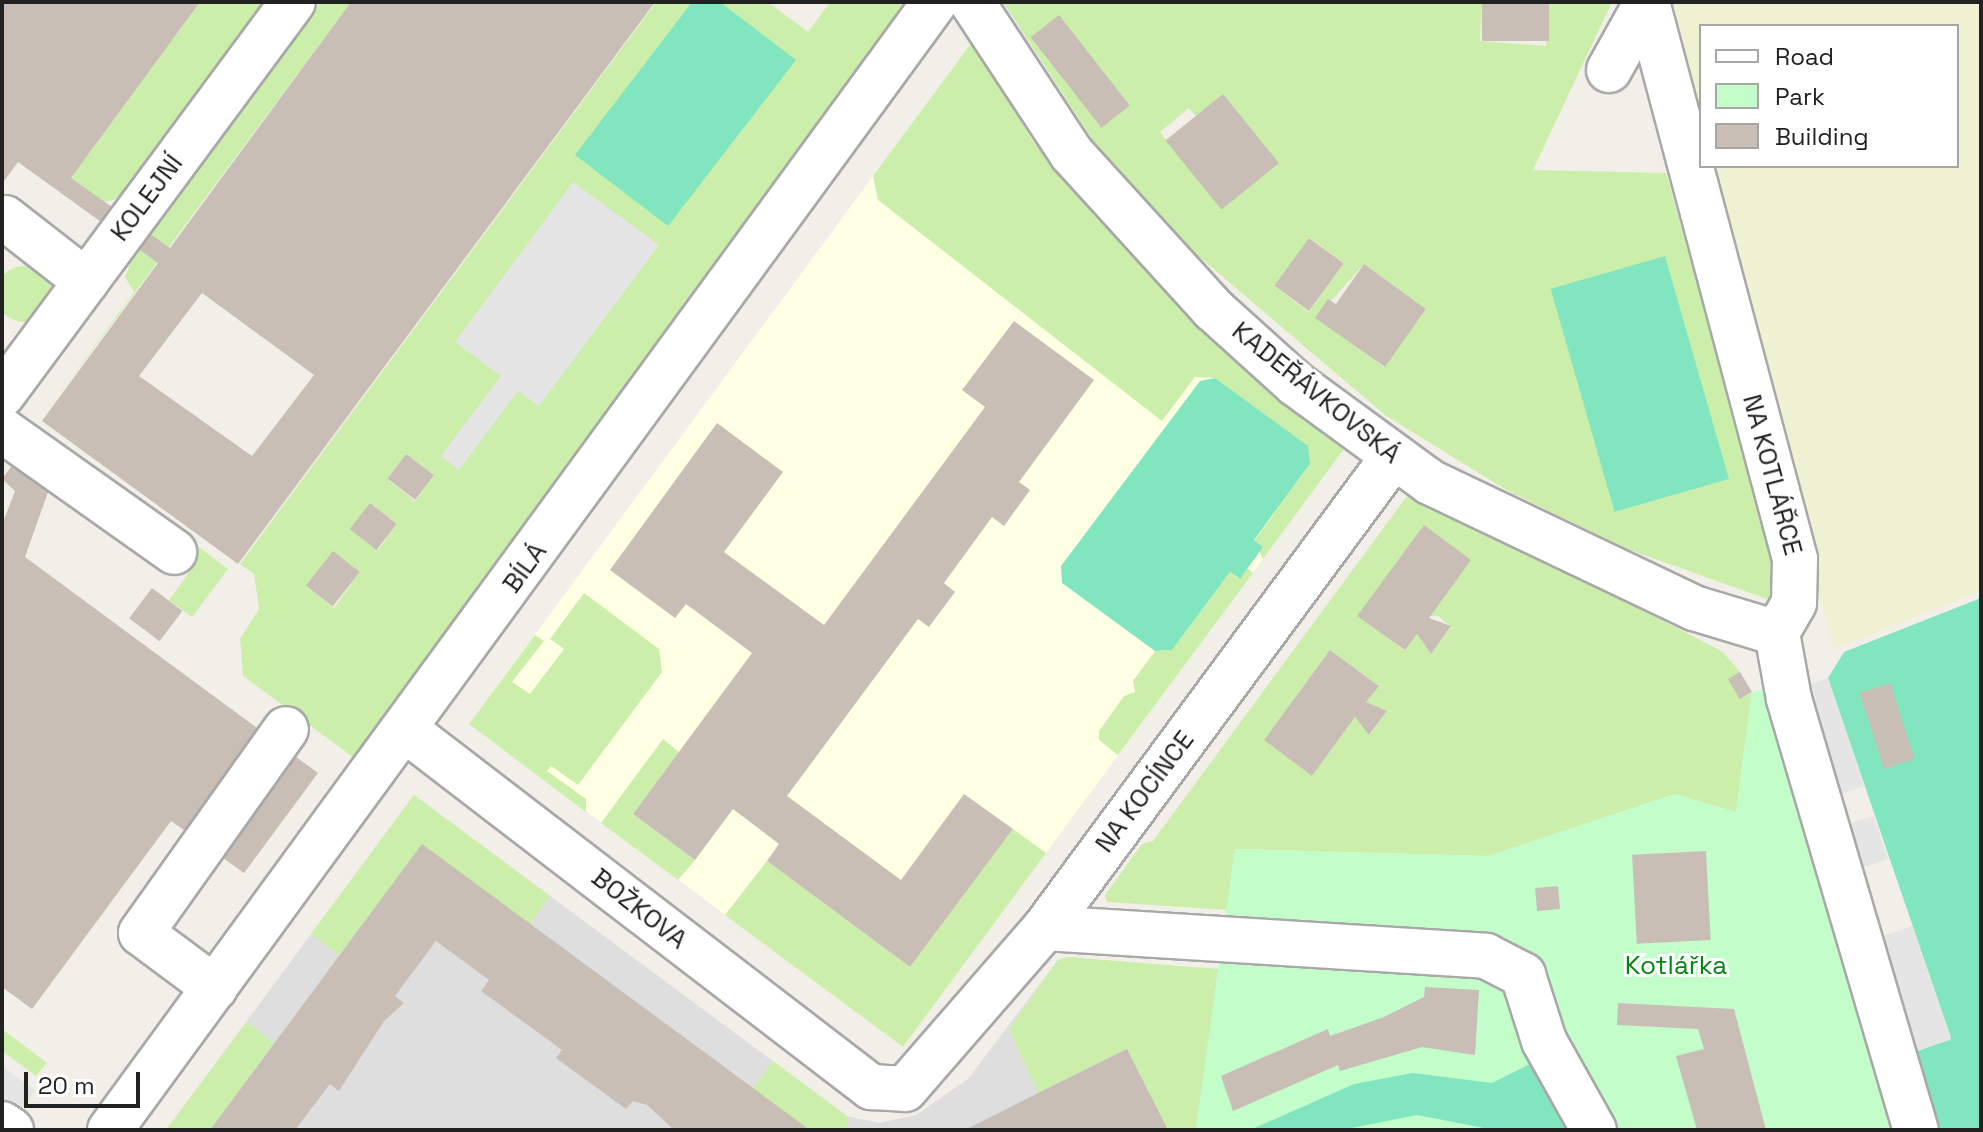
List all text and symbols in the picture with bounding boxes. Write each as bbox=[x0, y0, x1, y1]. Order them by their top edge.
legend bbox=[1699, 24, 1959, 168]
text: Road bbox=[1775, 41, 1834, 72]
text: Park bbox=[1775, 81, 1825, 112]
text: Building bbox=[1775, 121, 1869, 152]
street label: KOLEJNÍ bbox=[104, 149, 190, 247]
street label: KADEŘÁVKOVSKÁ bbox=[1225, 316, 1407, 470]
street label: NA KOTLÁŘCE bbox=[1736, 391, 1808, 559]
street label: BÍLÁ bbox=[496, 537, 554, 599]
street label: NA KOCÍNCE bbox=[1089, 725, 1201, 859]
street label: BOŽKOVA bbox=[585, 862, 693, 956]
park label: Kotlářka bbox=[1625, 950, 1727, 982]
scale bar bbox=[28, 1056, 144, 1106]
text: 20 m bbox=[38, 1070, 95, 1101]

